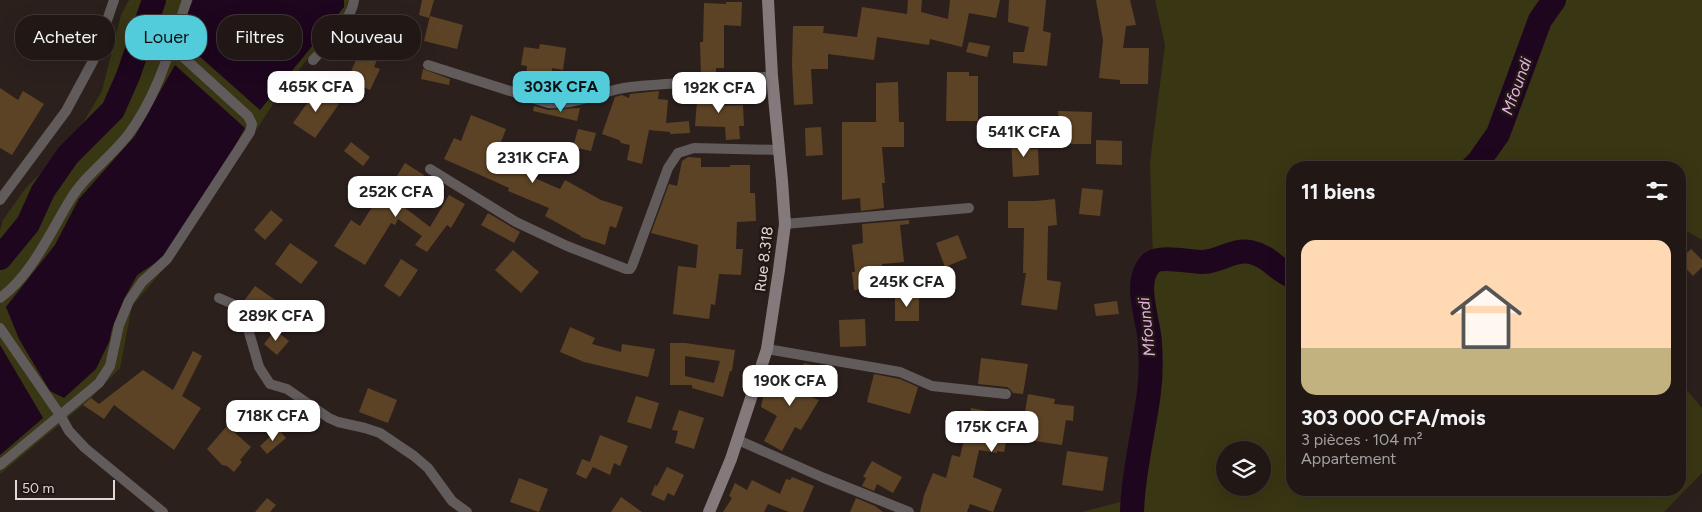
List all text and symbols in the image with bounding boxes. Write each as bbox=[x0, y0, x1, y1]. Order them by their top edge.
chip: Acheter bbox=[15, 15, 115, 60]
chip: Louer bbox=[125, 15, 207, 60]
chip: Filtres bbox=[217, 15, 302, 60]
chip: Nouveau bbox=[312, 15, 421, 60]
water label: Mfoundi bbox=[1497, 55, 1536, 117]
pin: 465K CFA bbox=[264, 70, 368, 113]
pin: 303K CFA bbox=[509, 70, 613, 113]
pin: 192K CFA bbox=[667, 72, 771, 114]
text: 465K CFA bbox=[278, 77, 354, 96]
text: 303K CFA bbox=[524, 77, 598, 96]
text: 192K CFA bbox=[683, 78, 755, 97]
pin: 541K CFA bbox=[972, 116, 1076, 158]
text: 541K CFA bbox=[988, 122, 1060, 141]
pin: 231K CFA bbox=[481, 142, 585, 184]
text: 231K CFA bbox=[497, 148, 569, 167]
pin: 252K CFA bbox=[344, 176, 448, 218]
icon: filters bbox=[1643, 177, 1671, 205]
text: 11 biens bbox=[1301, 179, 1375, 204]
text: 252K CFA bbox=[359, 182, 433, 201]
street label: Rue 8.318 bbox=[751, 225, 777, 293]
pin: 245K CFA bbox=[855, 266, 959, 308]
text: 245K CFA bbox=[869, 272, 945, 291]
icon: home bbox=[1441, 272, 1531, 362]
water label: Mfoundi bbox=[1134, 296, 1159, 358]
pin: 289K CFA bbox=[224, 300, 328, 342]
text: 289K CFA bbox=[239, 306, 313, 325]
pin: 190K CFA bbox=[738, 364, 842, 407]
text: 190K CFA bbox=[754, 371, 826, 390]
pin: 718K CFA bbox=[221, 400, 325, 442]
text: 303 000 CFA/mois bbox=[1301, 405, 1486, 430]
text: 718K CFA bbox=[237, 406, 309, 425]
pin: 175K CFA bbox=[940, 410, 1044, 453]
text: 175K CFA bbox=[956, 417, 1028, 436]
text: 3 pièces · 104 m² bbox=[1301, 430, 1423, 449]
map controls bbox=[1216, 441, 1271, 496]
button: layers bbox=[1216, 441, 1271, 496]
text: Appartement bbox=[1301, 449, 1396, 468]
scale bar bbox=[15, 477, 115, 500]
text: 50 m bbox=[22, 480, 54, 497]

